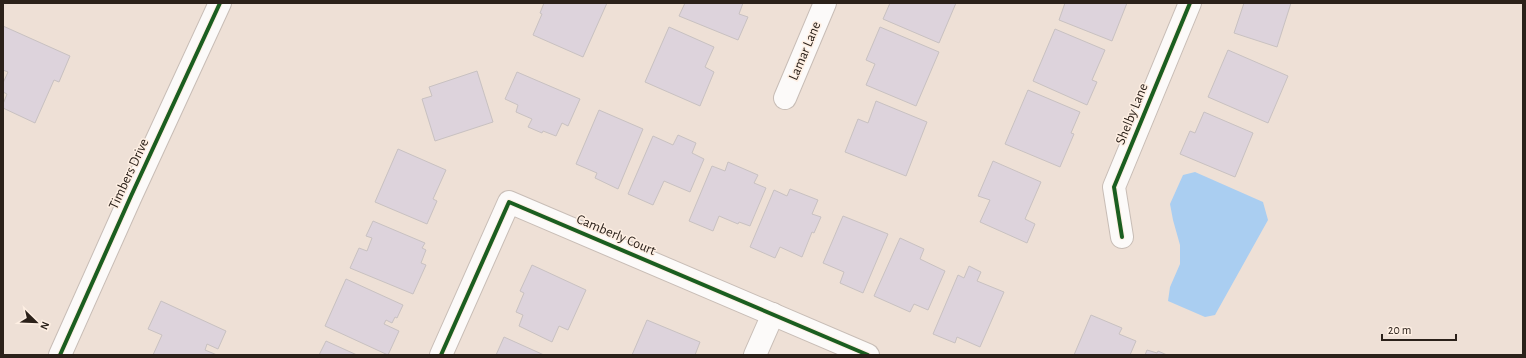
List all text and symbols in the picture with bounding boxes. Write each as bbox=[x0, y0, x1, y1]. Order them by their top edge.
street label: Lamar Lane bbox=[786, 20, 824, 82]
street label: Shelby Lane bbox=[1113, 81, 1151, 147]
street label: Timbers Drive bbox=[107, 136, 151, 212]
street label: Camberly Court bbox=[574, 212, 658, 258]
north arrow bbox=[16, 302, 56, 342]
scale bar bbox=[1382, 316, 1456, 342]
text: N bbox=[38, 320, 51, 331]
text: 20 m bbox=[1388, 324, 1411, 336]

